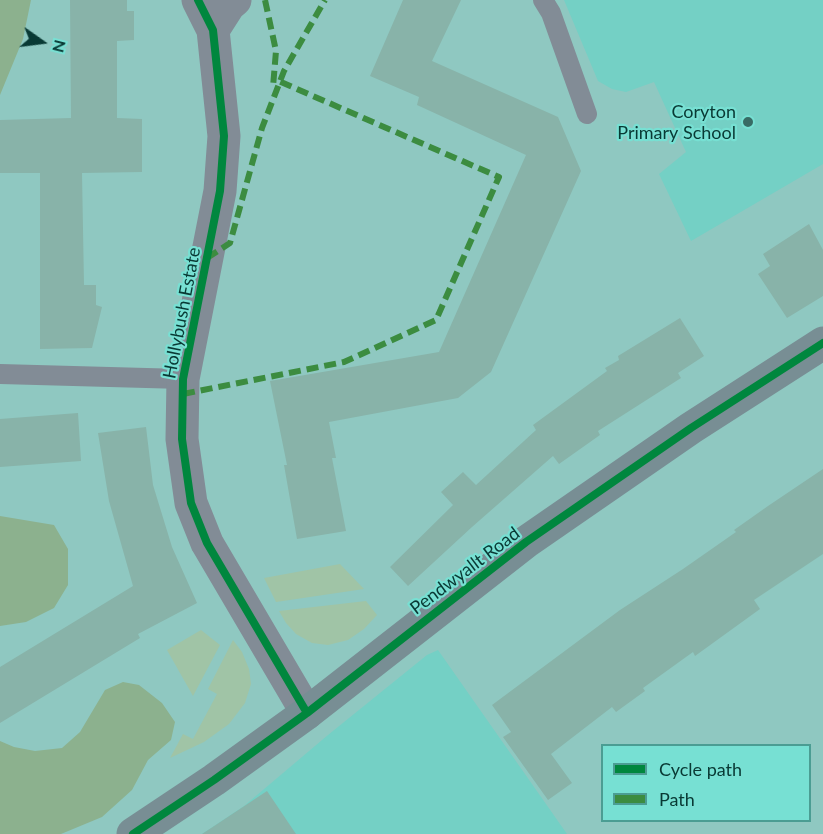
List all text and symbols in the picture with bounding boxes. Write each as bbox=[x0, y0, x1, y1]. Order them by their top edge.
north arrow bbox=[12, 12, 72, 72]
text: N bbox=[49, 38, 71, 55]
place label: Coryton Primary School bbox=[617, 101, 736, 144]
marker: Coryton Primary School bbox=[741, 115, 755, 129]
street label: Hollybush Estate bbox=[159, 246, 205, 380]
street label: Pendwyallt Road bbox=[406, 523, 524, 619]
legend bbox=[601, 744, 811, 822]
text: Cycle path bbox=[659, 758, 742, 780]
text: Path bbox=[659, 788, 695, 810]

